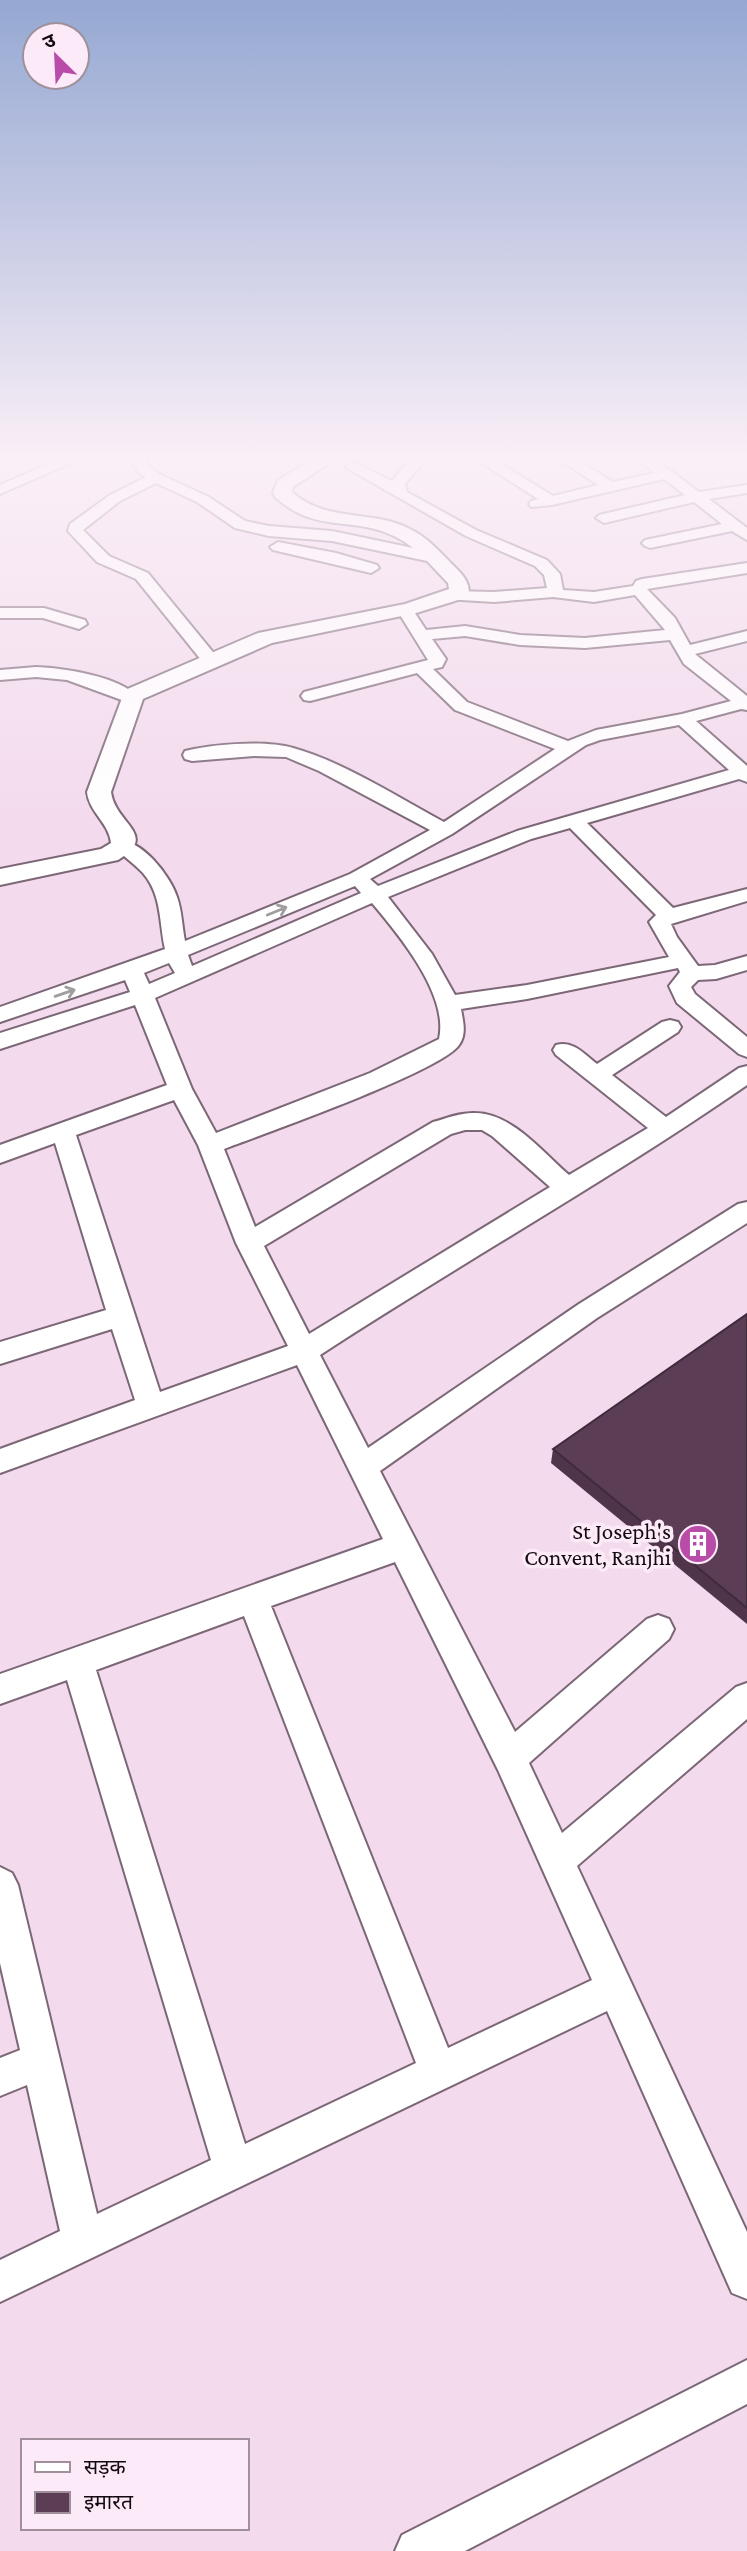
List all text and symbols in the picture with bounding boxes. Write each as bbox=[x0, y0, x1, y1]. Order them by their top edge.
north arrow bbox=[21, 21, 91, 91]
text: उ bbox=[40, 29, 59, 53]
one-way arrow bbox=[265, 904, 287, 917]
one-way arrow bbox=[53, 986, 75, 998]
place label: St Joseph's Convent, Ranjhi bbox=[524, 1518, 671, 1570]
building icon: St Joseph's Convent, Ranjhi bbox=[677, 1523, 719, 1565]
legend bbox=[21, 2439, 248, 2530]
text: सड़क bbox=[84, 2455, 126, 2479]
text: इमारत bbox=[84, 2490, 134, 2514]

